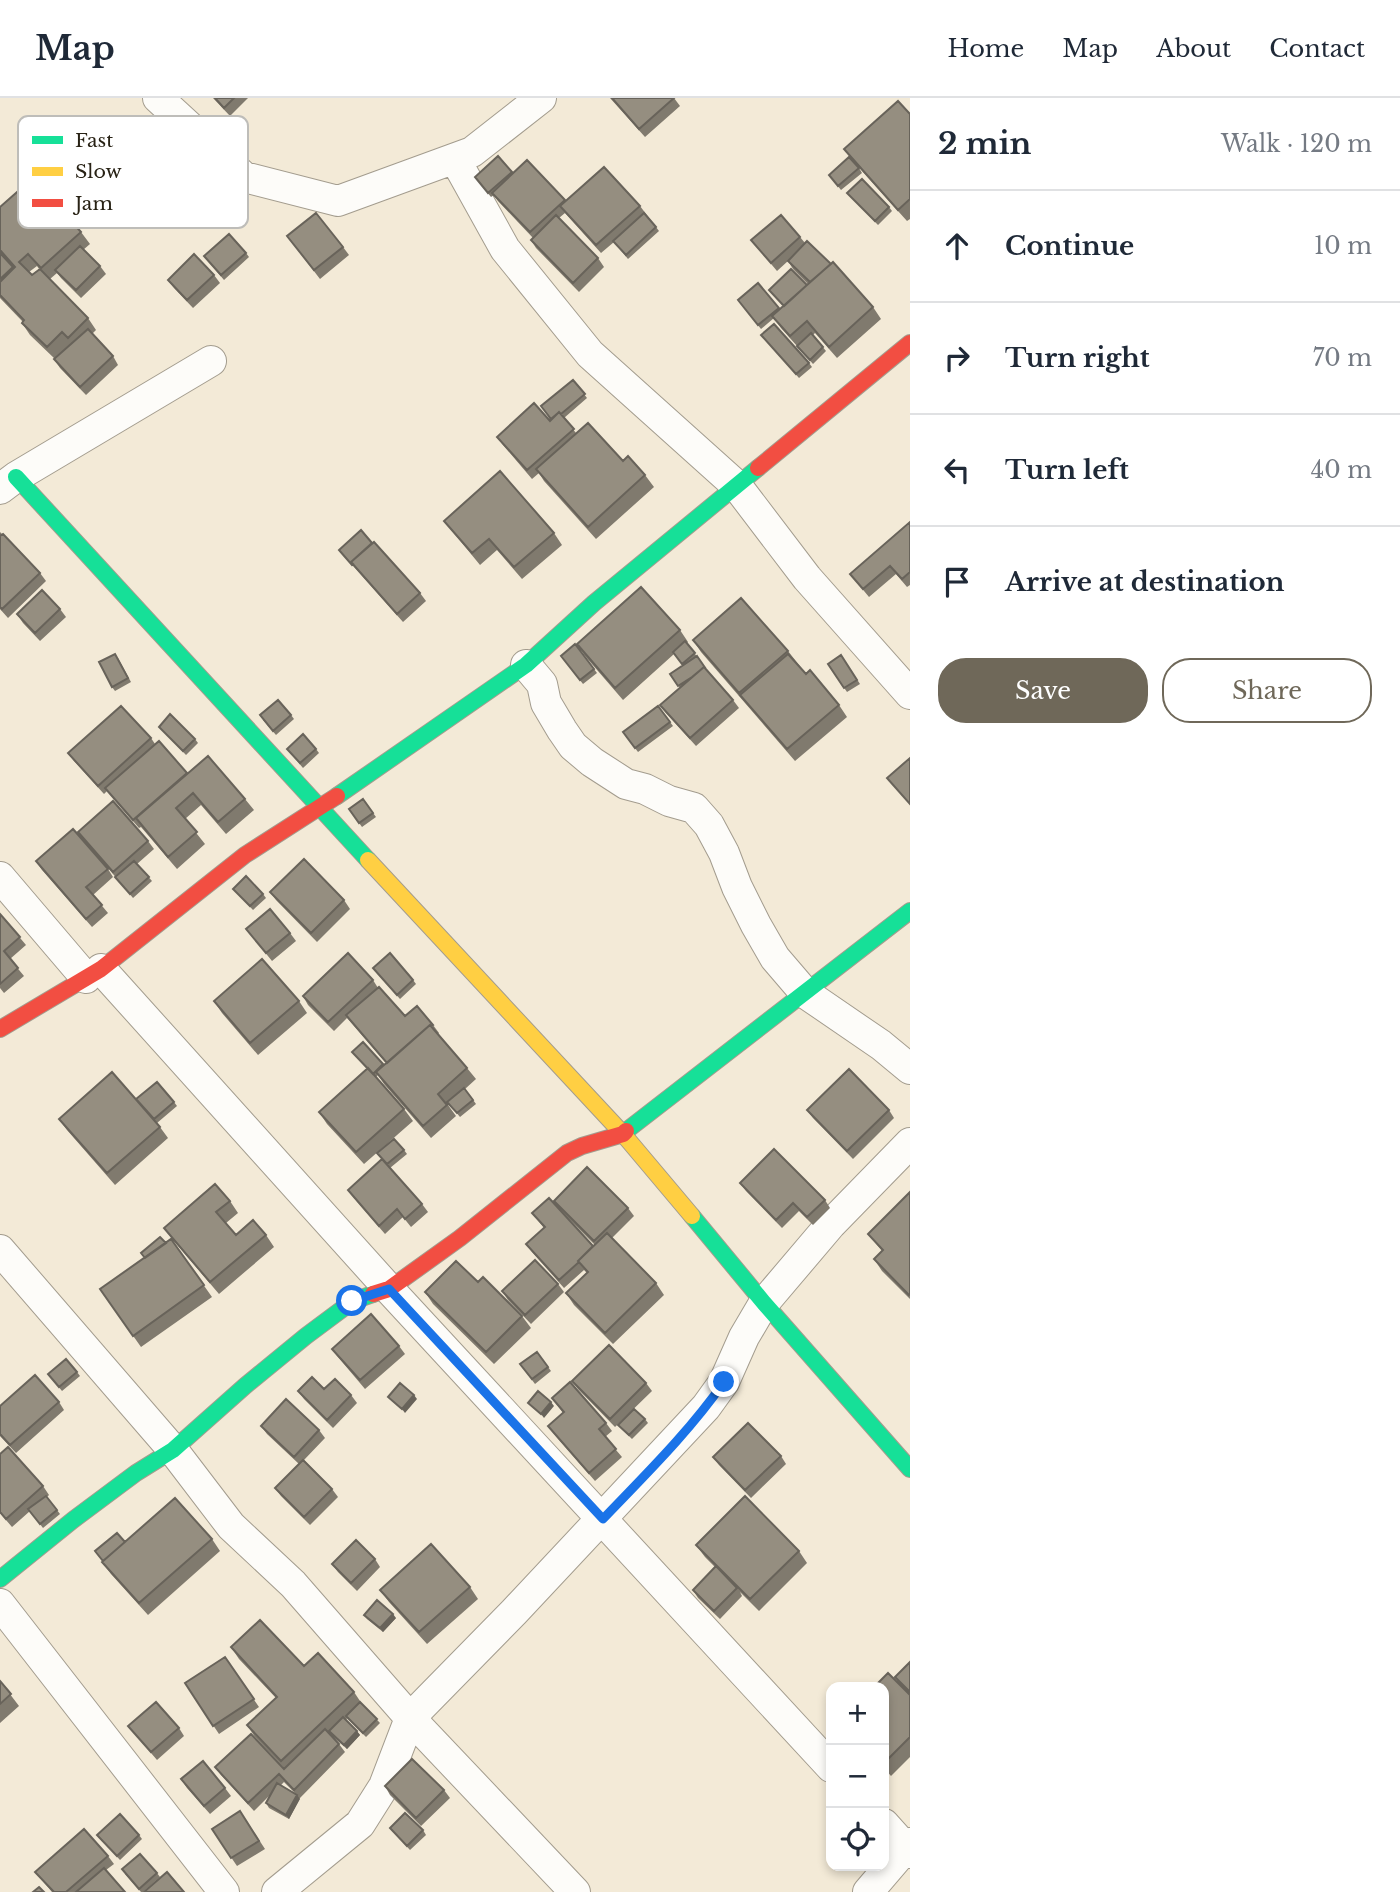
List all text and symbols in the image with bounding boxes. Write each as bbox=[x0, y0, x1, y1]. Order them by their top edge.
text: Map bbox=[35, 28, 115, 69]
text: Home bbox=[948, 34, 1024, 63]
text: Map bbox=[1062, 34, 1118, 63]
text: About bbox=[1156, 34, 1231, 63]
text: Contact bbox=[1269, 34, 1365, 63]
legend bbox=[18, 116, 248, 228]
text: 2 min bbox=[938, 125, 1031, 162]
text: Fast bbox=[75, 129, 114, 152]
text: Walk · 120 m bbox=[1221, 130, 1372, 158]
text: Slow bbox=[75, 160, 122, 183]
text: Jam bbox=[72, 192, 113, 215]
icon: ahead bbox=[938, 227, 976, 265]
text: Continue bbox=[1005, 230, 1134, 262]
text: 10 m bbox=[1314, 232, 1372, 260]
icon: right bbox=[938, 339, 976, 377]
text: Turn right bbox=[1005, 342, 1150, 374]
text: 70 m bbox=[1313, 344, 1372, 372]
icon: left bbox=[938, 451, 976, 489]
text: Turn left bbox=[1005, 454, 1129, 486]
text: 40 m bbox=[1311, 456, 1372, 484]
icon: arrive bbox=[938, 563, 976, 601]
text: Arrive at destination bbox=[1005, 566, 1285, 598]
button: Save bbox=[938, 658, 1148, 723]
button: Share bbox=[1162, 658, 1372, 723]
route start bbox=[336, 1285, 367, 1316]
route end bbox=[708, 1366, 739, 1397]
map controls bbox=[826, 1682, 889, 1871]
button: + bbox=[826, 1682, 889, 1745]
button: − bbox=[826, 1745, 889, 1808]
button: locate bbox=[826, 1808, 889, 1871]

